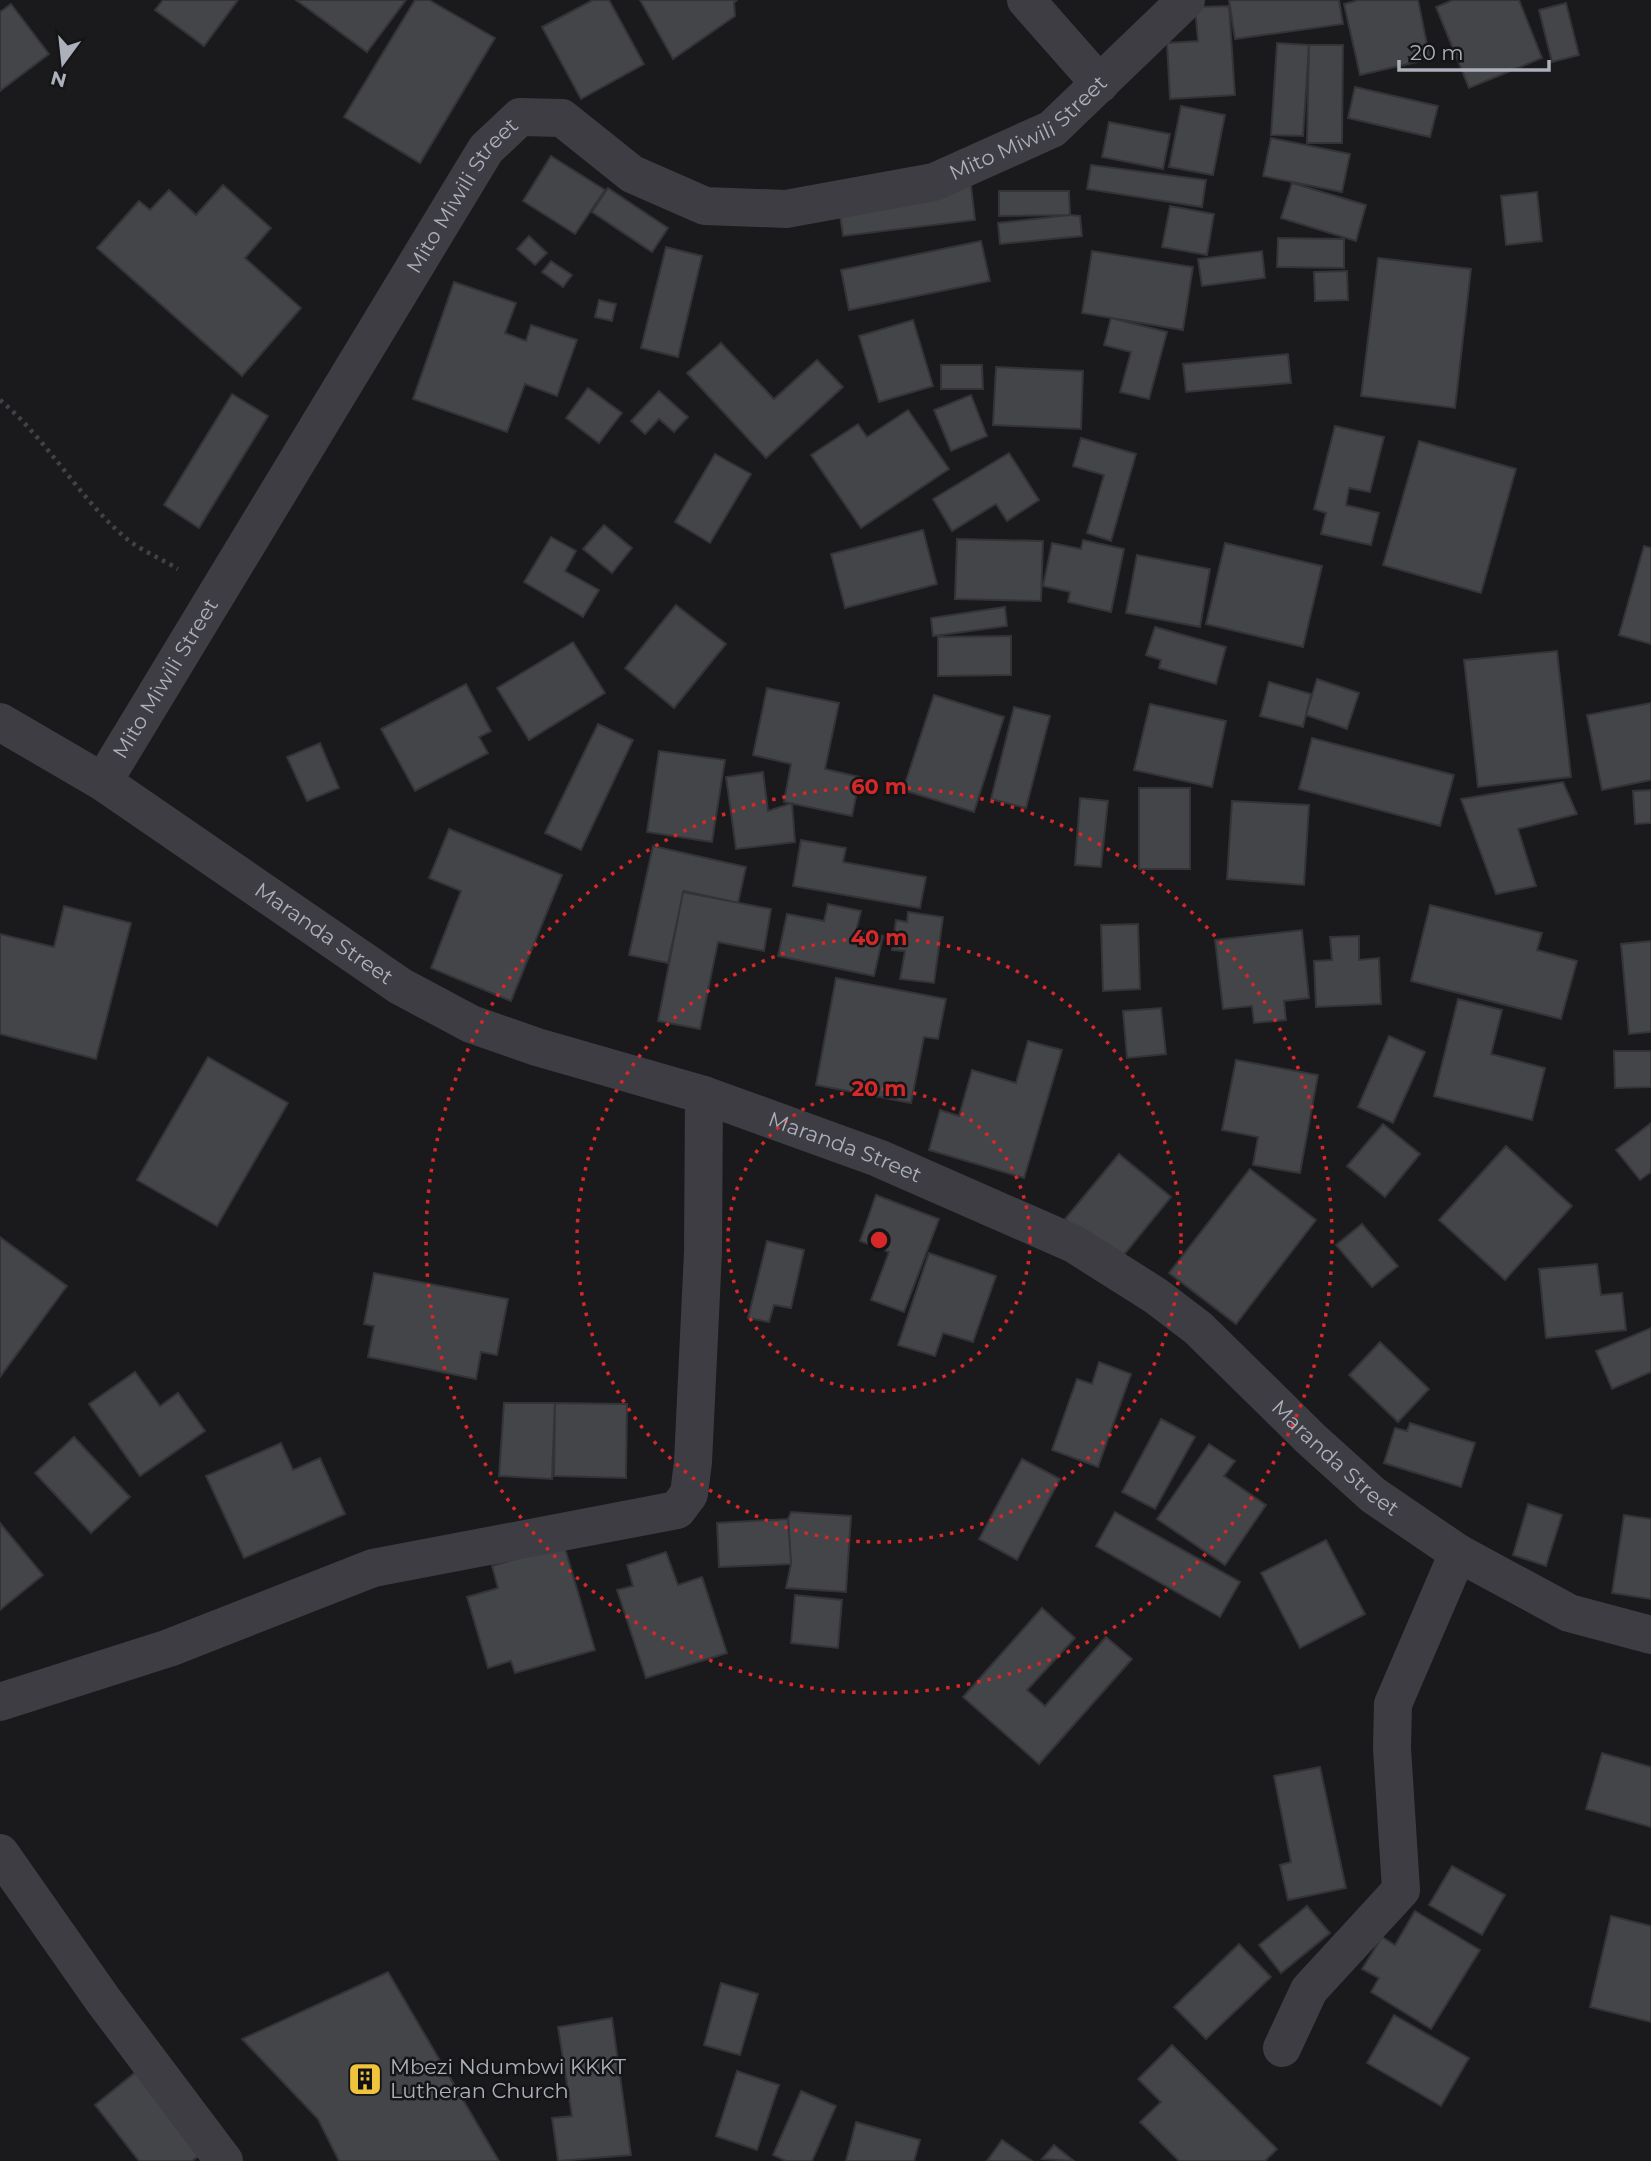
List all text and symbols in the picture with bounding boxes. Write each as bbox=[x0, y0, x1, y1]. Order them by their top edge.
north arrow bbox=[28, 28, 98, 98]
scale bar bbox=[1399, 28, 1550, 72]
text: 20 m bbox=[1410, 40, 1464, 65]
text: N bbox=[48, 66, 69, 92]
street label: Mito Miwili Street bbox=[945, 70, 1112, 185]
street label: Mito Miwili Street bbox=[401, 113, 523, 278]
street label: Mito Miwili Street bbox=[107, 594, 223, 763]
text: 60 m bbox=[851, 774, 907, 799]
street label: Maranda Street bbox=[250, 877, 398, 989]
text: 40 m bbox=[851, 925, 907, 950]
text: 20 m bbox=[852, 1076, 906, 1101]
street label: Maranda Street bbox=[765, 1106, 926, 1188]
centre of rings bbox=[867, 1228, 891, 1252]
street label: Maranda Street bbox=[1267, 1395, 1404, 1521]
place label: Mbezi Ndumbwi KKKT Lutheran Church bbox=[390, 2054, 626, 2103]
building icon: Mbezi Ndumbwi KKKT Lutheran Church bbox=[346, 2060, 384, 2098]

